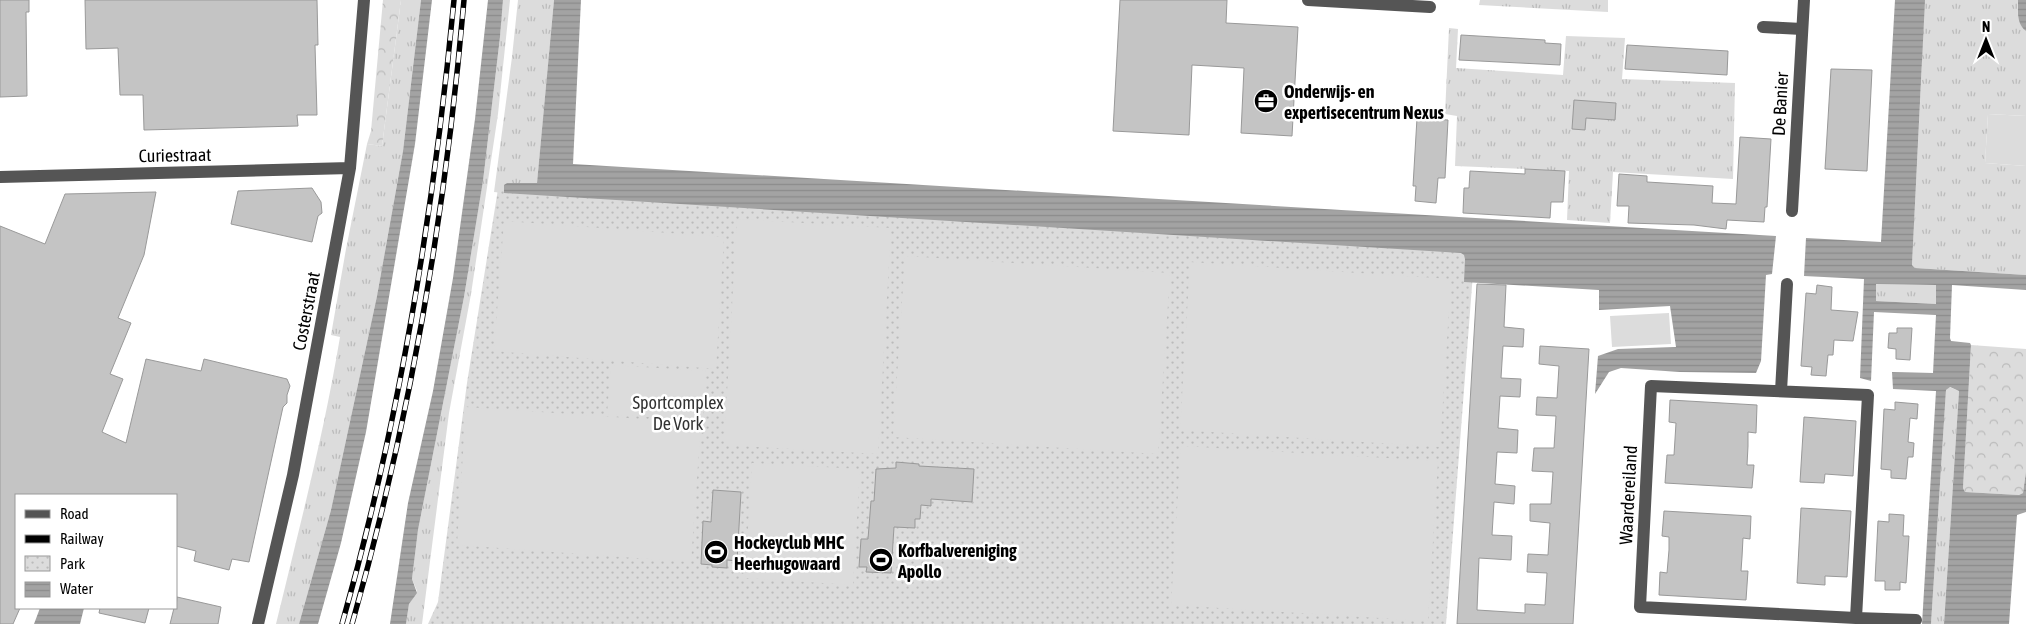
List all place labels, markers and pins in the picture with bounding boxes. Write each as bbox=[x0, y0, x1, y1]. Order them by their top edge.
place label: Onderwijs- en expertisecentrum Nexus bbox=[1284, 81, 1445, 123]
office icon: Onderwijs- en expertisecentrum Nexus bbox=[1253, 88, 1279, 114]
place label: Hockeyclub MHC Heerhugowaard bbox=[734, 532, 844, 574]
sports icon: Hockeyclub MHC Heerhugowaard bbox=[703, 539, 729, 565]
place label: Korfbalvereniging Apollo bbox=[897, 540, 1017, 582]
sports icon: Korfbalvereniging Apollo bbox=[868, 547, 894, 573]

